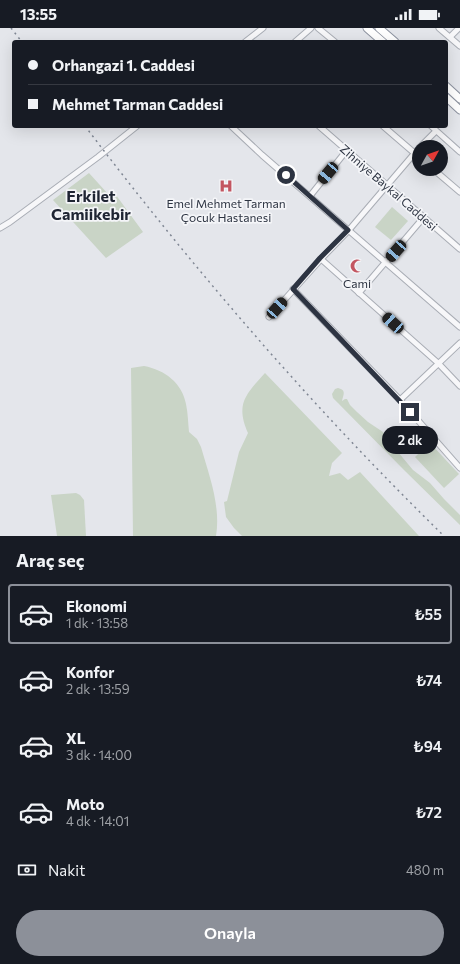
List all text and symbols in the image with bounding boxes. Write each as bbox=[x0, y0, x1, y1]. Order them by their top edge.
text: 13:55 bbox=[20, 5, 57, 23]
text: Orhangazi 1. Caddesi bbox=[52, 56, 195, 74]
text: Mehmet Tarman Caddesi bbox=[52, 95, 223, 113]
north arrow bbox=[412, 140, 448, 176]
map controls bbox=[412, 140, 448, 176]
street label: Zihniye Baykal Caddesi bbox=[338, 141, 440, 233]
car bbox=[316, 160, 340, 186]
route start bbox=[277, 166, 295, 184]
hospital icon: Emel Mehmet Tarman Çocuk Hastanesi bbox=[218, 178, 234, 194]
district label: Erkilet Camiikebir bbox=[51, 186, 131, 223]
place label: Emel Mehmet Tarman Çocuk Hastanesi bbox=[166, 196, 286, 224]
car bbox=[384, 238, 408, 264]
mosque icon: Cami bbox=[349, 258, 365, 274]
place label: Cami bbox=[343, 276, 371, 290]
car bbox=[265, 295, 289, 321]
car bbox=[380, 311, 406, 335]
route end bbox=[401, 403, 419, 421]
callout: 2 dk bbox=[382, 426, 438, 454]
text: 2 dk bbox=[398, 432, 422, 448]
text: Araç seç bbox=[16, 549, 84, 571]
icon: car bbox=[18, 596, 54, 632]
text: Ekonomi bbox=[66, 597, 127, 615]
text: ₺55 bbox=[414, 605, 442, 623]
text: 1 dk · 13:58 bbox=[66, 615, 128, 631]
icon: car bbox=[18, 662, 54, 698]
text: Konfor bbox=[66, 663, 115, 681]
text: ₺74 bbox=[416, 671, 442, 689]
text: 2 dk · 13:59 bbox=[66, 681, 130, 697]
icon: car bbox=[18, 728, 54, 764]
text: XL bbox=[66, 729, 85, 747]
text: ₺94 bbox=[413, 737, 442, 755]
text: 3 dk · 14:00 bbox=[66, 747, 132, 763]
icon: car bbox=[18, 794, 54, 830]
text: Moto bbox=[66, 795, 105, 813]
text: ₺72 bbox=[416, 803, 442, 821]
text: 4 dk · 14:01 bbox=[66, 813, 129, 829]
icon: cash bbox=[16, 859, 38, 881]
text: Nakit bbox=[48, 861, 85, 879]
text: 480 m bbox=[406, 862, 444, 878]
button: Onayla bbox=[16, 910, 444, 956]

